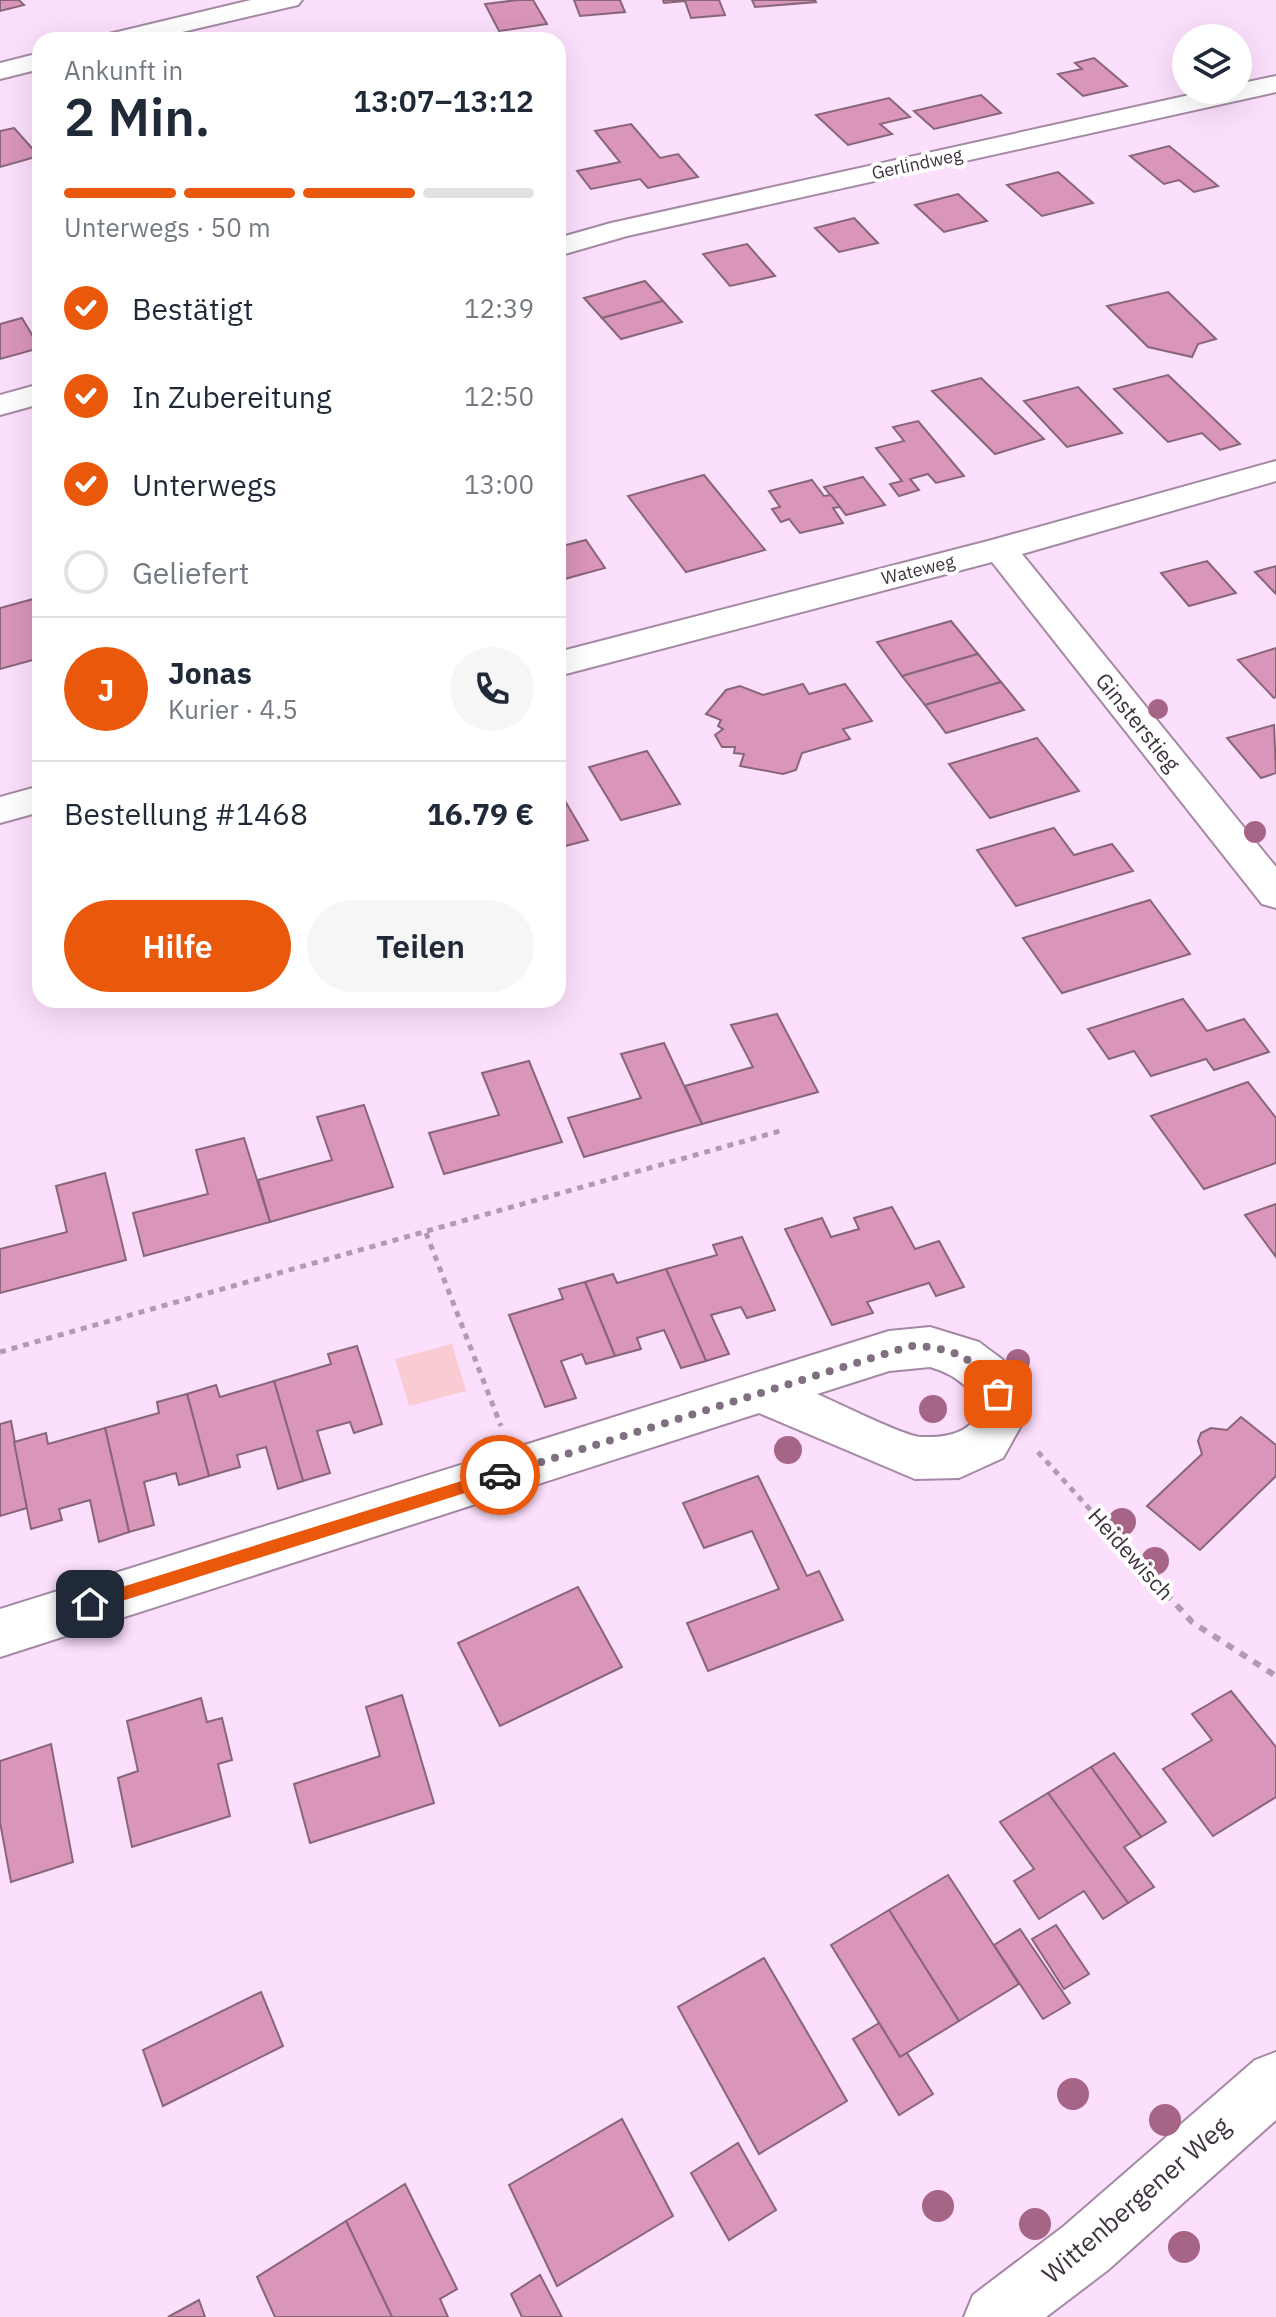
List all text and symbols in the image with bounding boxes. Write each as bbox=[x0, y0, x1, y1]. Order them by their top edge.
map controls bbox=[1172, 24, 1252, 104]
button: layers bbox=[1172, 24, 1252, 104]
text: Ankunft in bbox=[64, 53, 183, 87]
text: 13:07–13:12 bbox=[353, 81, 534, 120]
text: 2 Min. bbox=[64, 83, 210, 150]
street label: Gerlindweg bbox=[869, 143, 965, 184]
text: Unterwegs · 50 m bbox=[64, 210, 271, 244]
icon: check bbox=[64, 286, 108, 330]
text: Bestätigt bbox=[132, 289, 253, 328]
text: 12:39 bbox=[464, 291, 534, 325]
icon: check bbox=[64, 374, 108, 418]
text: In Zubereitung bbox=[132, 377, 332, 416]
text: 12:50 bbox=[464, 379, 534, 413]
icon: check bbox=[64, 462, 108, 506]
text: Unterwegs bbox=[132, 465, 277, 504]
text: 13:00 bbox=[464, 467, 534, 501]
street label: Wateweg bbox=[879, 549, 957, 590]
text: Geliefert bbox=[132, 553, 249, 592]
button: phone bbox=[450, 647, 534, 731]
text: Jonas bbox=[168, 653, 252, 692]
street label: Ginsterstieg bbox=[1090, 666, 1187, 777]
text: J bbox=[98, 670, 114, 709]
text: Kurier · 4.5 bbox=[168, 692, 298, 726]
text: Bestellung #1468 bbox=[64, 794, 308, 833]
text: 16.79 € bbox=[427, 794, 534, 833]
button: Hilfe bbox=[64, 900, 291, 992]
button: Teilen bbox=[307, 900, 534, 992]
pin bbox=[964, 1360, 1032, 1428]
icon: bag bbox=[976, 1372, 1020, 1416]
courier bbox=[460, 1435, 540, 1515]
icon: car bbox=[478, 1453, 522, 1497]
street label: Heidewisch bbox=[1082, 1501, 1180, 1606]
pin bbox=[56, 1570, 124, 1638]
icon: home bbox=[68, 1582, 112, 1626]
street label: Wittenbergener Weg bbox=[1034, 2108, 1237, 2290]

